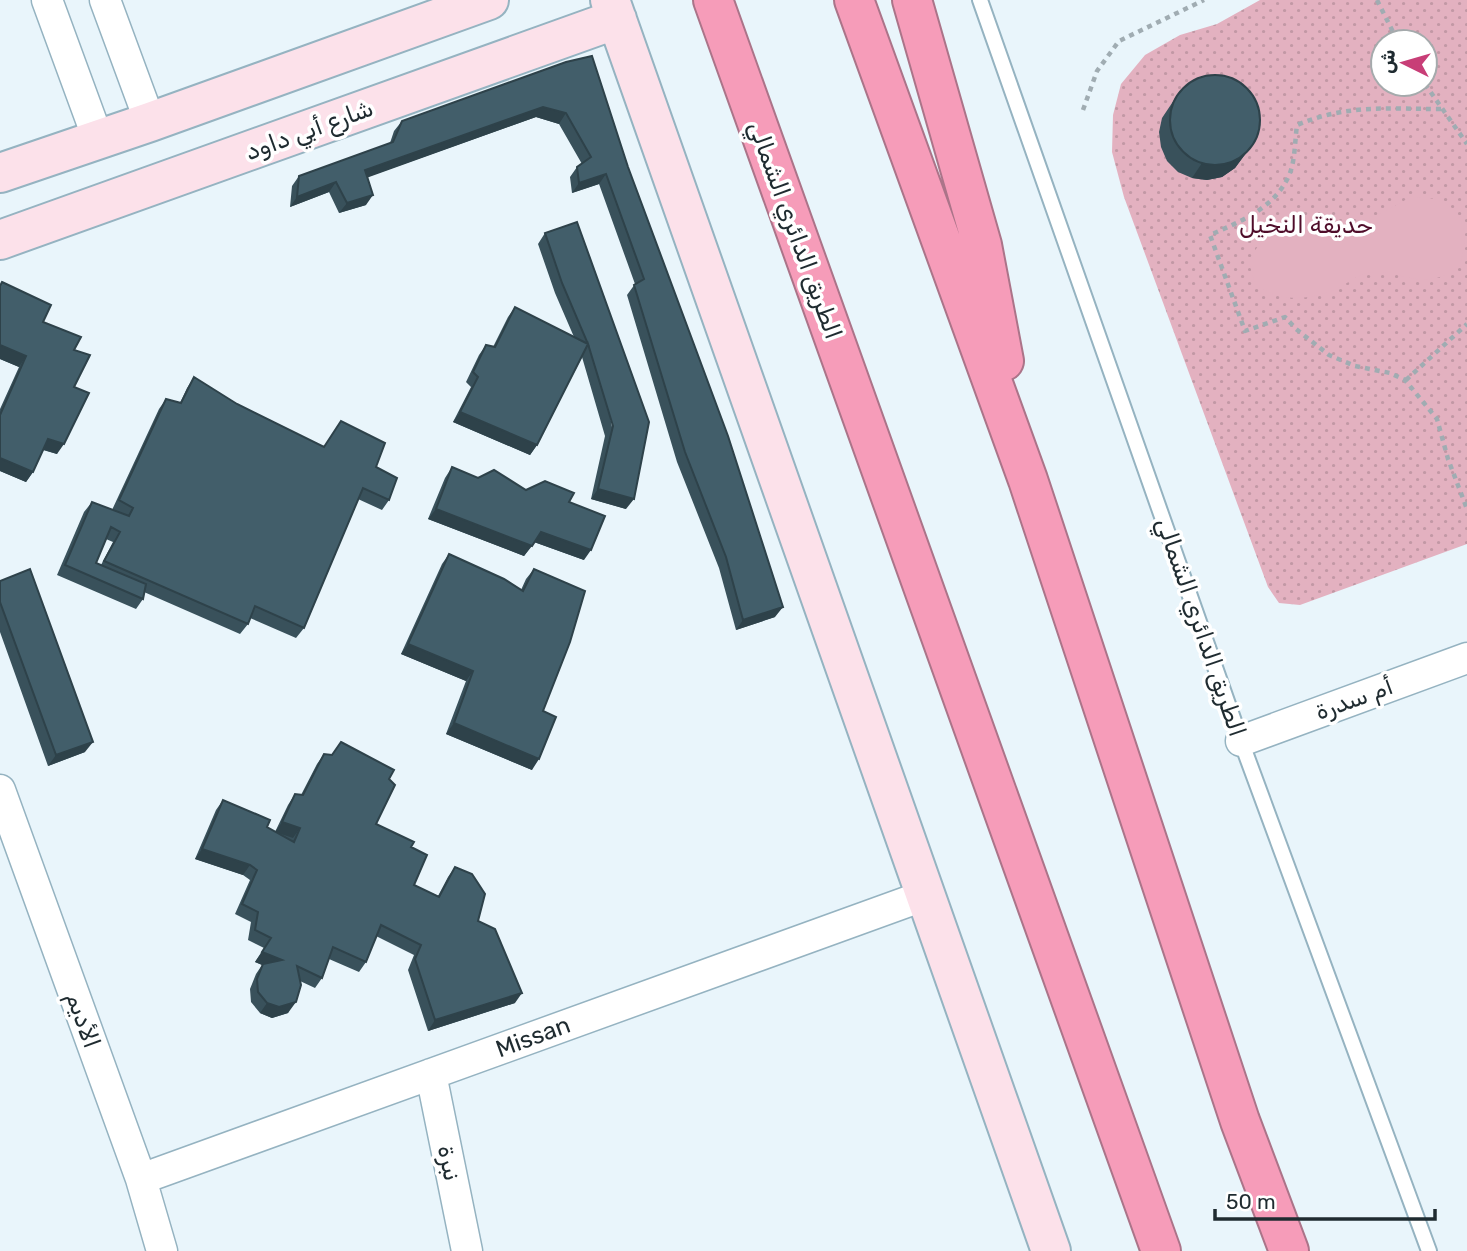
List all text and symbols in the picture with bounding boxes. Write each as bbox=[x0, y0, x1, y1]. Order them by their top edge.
north arrow bbox=[1369, 28, 1439, 98]
text: ش bbox=[1375, 49, 1400, 75]
street label: شارع أبي داود bbox=[241, 94, 378, 170]
street label: الطريق الدائري الشمالي bbox=[739, 117, 847, 344]
park label: حديقة النخيل bbox=[1239, 211, 1373, 239]
street label: الطريق الدائري الشمالي bbox=[1147, 514, 1252, 742]
street label: أم سدرة bbox=[1311, 672, 1397, 728]
street label: الأديم bbox=[59, 988, 106, 1052]
street label: Missan bbox=[492, 1011, 574, 1063]
street label: نبرة bbox=[432, 1143, 466, 1183]
scale bar bbox=[1215, 1178, 1436, 1222]
text: 50 m bbox=[1226, 1189, 1276, 1214]

